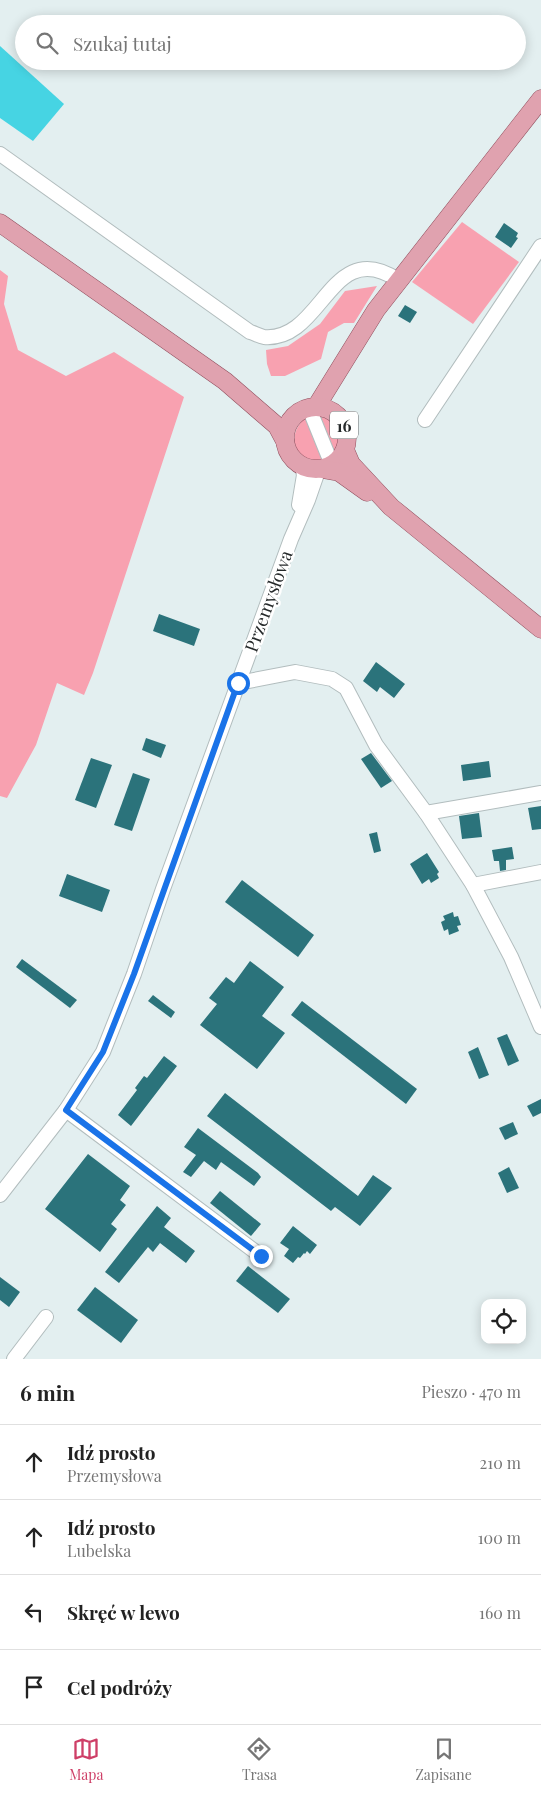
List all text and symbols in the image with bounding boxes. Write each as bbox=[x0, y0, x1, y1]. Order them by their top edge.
search box bbox=[15, 15, 526, 70]
icon: search bbox=[33, 29, 61, 57]
text: Szukaj tutaj bbox=[73, 30, 172, 56]
road number: 16 bbox=[330, 412, 358, 438]
street label: Przemysłowa bbox=[239, 547, 297, 655]
route start bbox=[227, 672, 250, 695]
route end bbox=[250, 1245, 273, 1268]
map controls bbox=[481, 1299, 526, 1344]
button: locate bbox=[481, 1299, 526, 1344]
text: 6 min bbox=[20, 1378, 75, 1406]
text: Pieszo · 470 m bbox=[421, 1381, 521, 1402]
text: Idź prosto bbox=[67, 1439, 155, 1465]
icon: ahead bbox=[20, 1448, 48, 1476]
text: 210 m bbox=[480, 1452, 521, 1473]
text: Przemysłowa bbox=[67, 1465, 162, 1486]
text: Idź prosto bbox=[67, 1514, 155, 1540]
icon: ahead bbox=[20, 1523, 48, 1551]
text: 100 m bbox=[478, 1527, 521, 1548]
text: Lubelska bbox=[67, 1540, 131, 1561]
icon: left bbox=[20, 1598, 48, 1626]
text: Skręć w lewo bbox=[67, 1599, 180, 1625]
text: 160 m bbox=[479, 1602, 521, 1623]
icon: arrive bbox=[20, 1673, 48, 1701]
text: Cel podróży bbox=[67, 1674, 172, 1700]
tab: Mapa bbox=[69, 1735, 103, 1784]
tab: Trasa bbox=[242, 1735, 277, 1784]
tab: Zapisane bbox=[416, 1735, 472, 1784]

